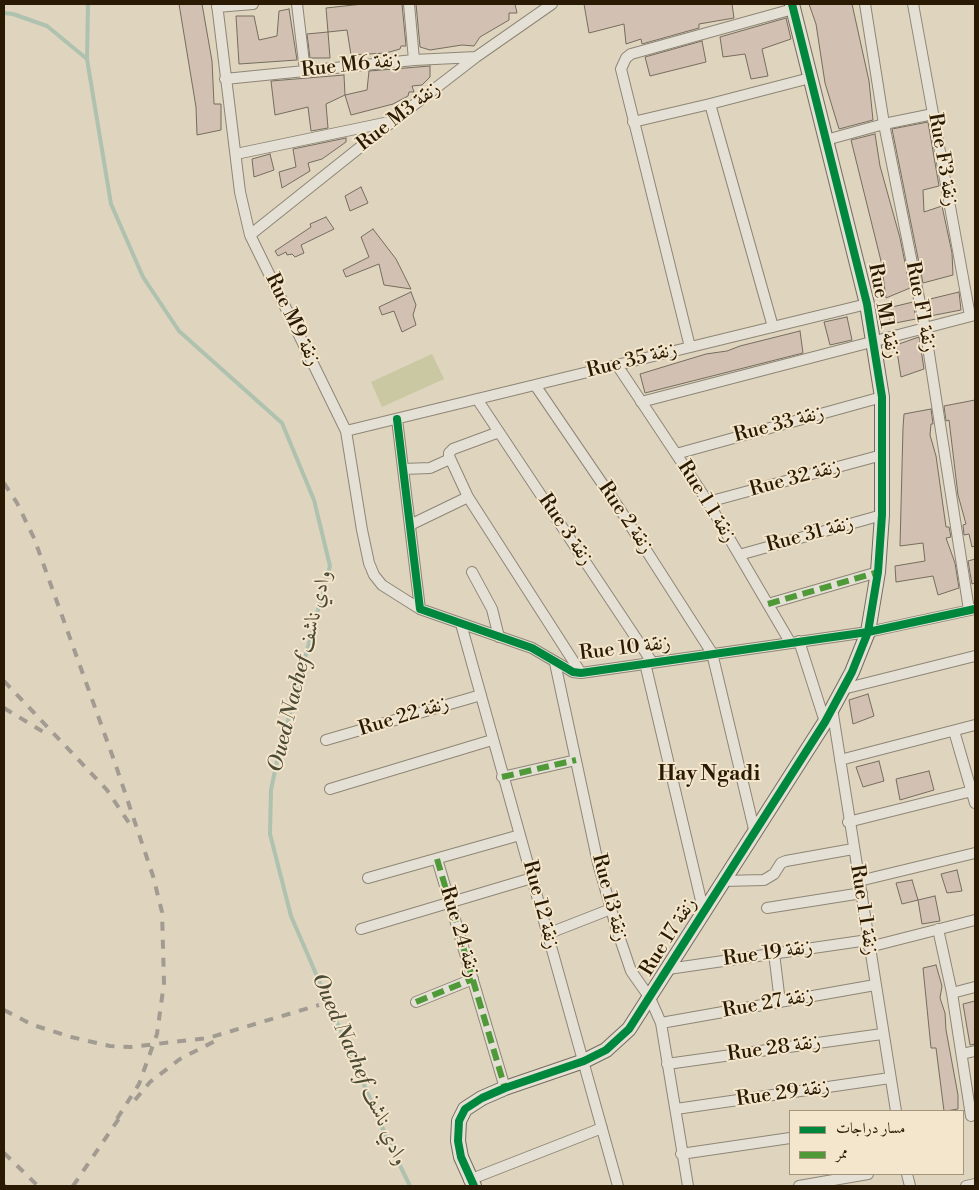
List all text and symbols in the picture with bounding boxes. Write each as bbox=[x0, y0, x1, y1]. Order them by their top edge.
street label: Rue M6 زنقة bbox=[300, 49, 402, 83]
street label: Rue M3 زنقة bbox=[353, 77, 445, 157]
street label: Rue F3 زنقة bbox=[922, 111, 962, 209]
street label: Rue F1 زنقة bbox=[899, 259, 941, 355]
street label: Rue M1 زنقة bbox=[862, 261, 904, 361]
street label: Rue M9 زنقة bbox=[259, 270, 325, 370]
street label: Rue 35 زنقة bbox=[584, 338, 680, 384]
street label: Rue 33 زنقة bbox=[731, 401, 827, 449]
street label: Rue 32 زنقة bbox=[747, 455, 843, 503]
street label: Rue 1 زنقة 1 bbox=[671, 457, 741, 547]
street label: Rue 2 زنقة bbox=[592, 477, 658, 559]
street label: Rue 3 زنقة bbox=[532, 489, 598, 571]
street label: Rue 31 زنقة bbox=[764, 512, 856, 558]
water label: Oued Nachef وادي ناشف bbox=[264, 567, 338, 775]
street label: Rue 10 زنقة bbox=[578, 632, 672, 666]
street label: Rue 22 زنقة bbox=[356, 692, 452, 742]
district label: Hay Ngadi bbox=[658, 762, 760, 788]
street label: Rue 13 زنقة bbox=[586, 851, 632, 945]
street label: Rue 12 زنقة bbox=[517, 858, 563, 952]
street label: Rue 1 زنقة 1 bbox=[844, 863, 882, 957]
street label: Rue 24 زنقة bbox=[434, 884, 484, 980]
street label: Rue 17 زنقة bbox=[635, 893, 703, 981]
street label: Rue 19 زنقة bbox=[722, 936, 814, 972]
water label: Oued Nachef وادي ناشف bbox=[305, 970, 413, 1170]
street label: Rue 27 زنقة bbox=[721, 984, 815, 1024]
street label: Rue 28 زنقة bbox=[726, 1031, 822, 1067]
street label: Rue 29 زنقة bbox=[735, 1076, 831, 1112]
legend bbox=[789, 1110, 964, 1175]
text: مسار دراجات bbox=[836, 1119, 905, 1138]
text: ممر bbox=[836, 1144, 848, 1163]

